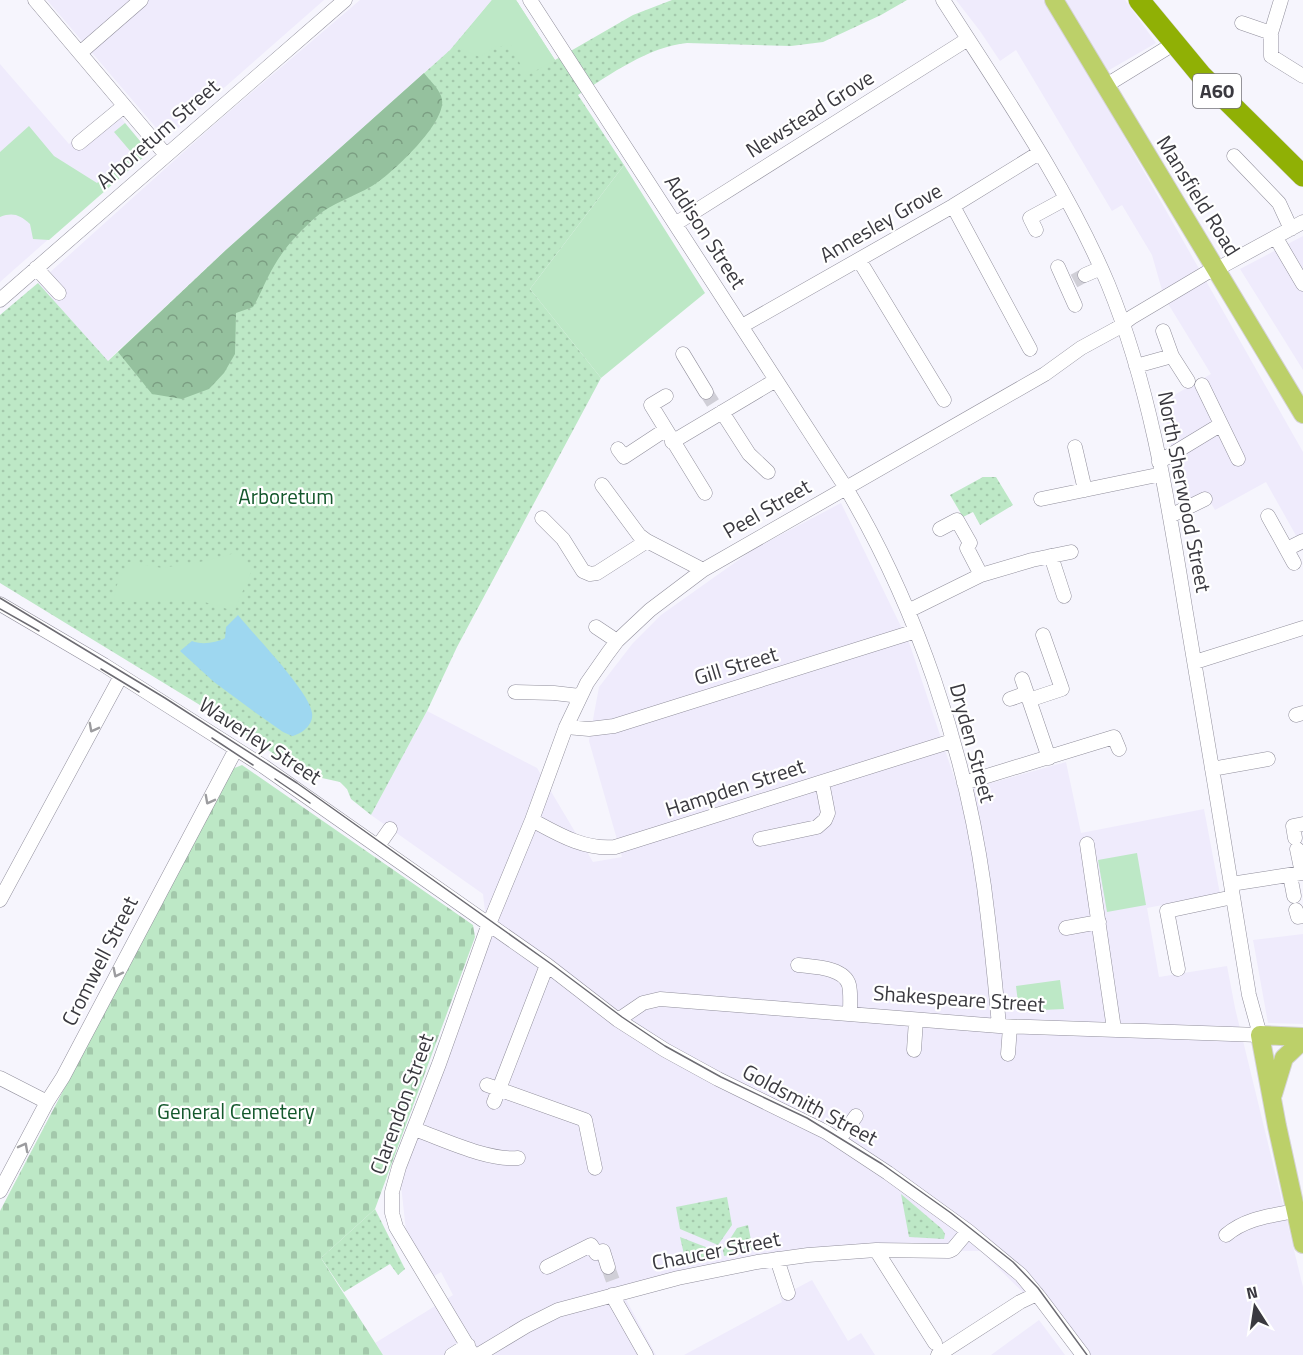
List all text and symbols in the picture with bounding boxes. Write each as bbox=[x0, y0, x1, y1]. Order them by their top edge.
street label: Newstead Grove bbox=[739, 61, 880, 165]
street label: Arboretum Street bbox=[89, 70, 227, 196]
road number: A60 bbox=[1193, 74, 1241, 108]
street label: Mansfield Road bbox=[1149, 129, 1249, 262]
street label: Addison Street bbox=[657, 168, 755, 295]
street label: Annesley Grove bbox=[813, 174, 948, 270]
street label: North Sherwood Street bbox=[1150, 389, 1220, 596]
street label: Peel Street bbox=[716, 470, 817, 546]
park label: Arboretum bbox=[238, 480, 334, 512]
street label: Gill Street bbox=[690, 637, 782, 693]
street label: Dryden Street bbox=[942, 679, 1004, 807]
street label: Waverley Street bbox=[193, 688, 329, 792]
one-way arrow bbox=[89, 722, 100, 732]
street label: Hampden Street bbox=[661, 749, 809, 825]
one-way arrow bbox=[205, 794, 216, 805]
street label: Cromwell Street bbox=[53, 890, 146, 1031]
one-way arrow bbox=[113, 966, 125, 977]
street label: Shakespeare Street bbox=[872, 976, 1047, 1020]
street label: Clarendon Street bbox=[361, 1028, 442, 1179]
street label: Goldsmith Street bbox=[737, 1055, 884, 1154]
park label: General Cemetery bbox=[157, 1095, 315, 1127]
one-way arrow bbox=[16, 1142, 28, 1153]
street label: Chaucer Street bbox=[649, 1222, 783, 1278]
north arrow bbox=[1225, 1277, 1285, 1337]
text: N bbox=[1244, 1279, 1260, 1305]

